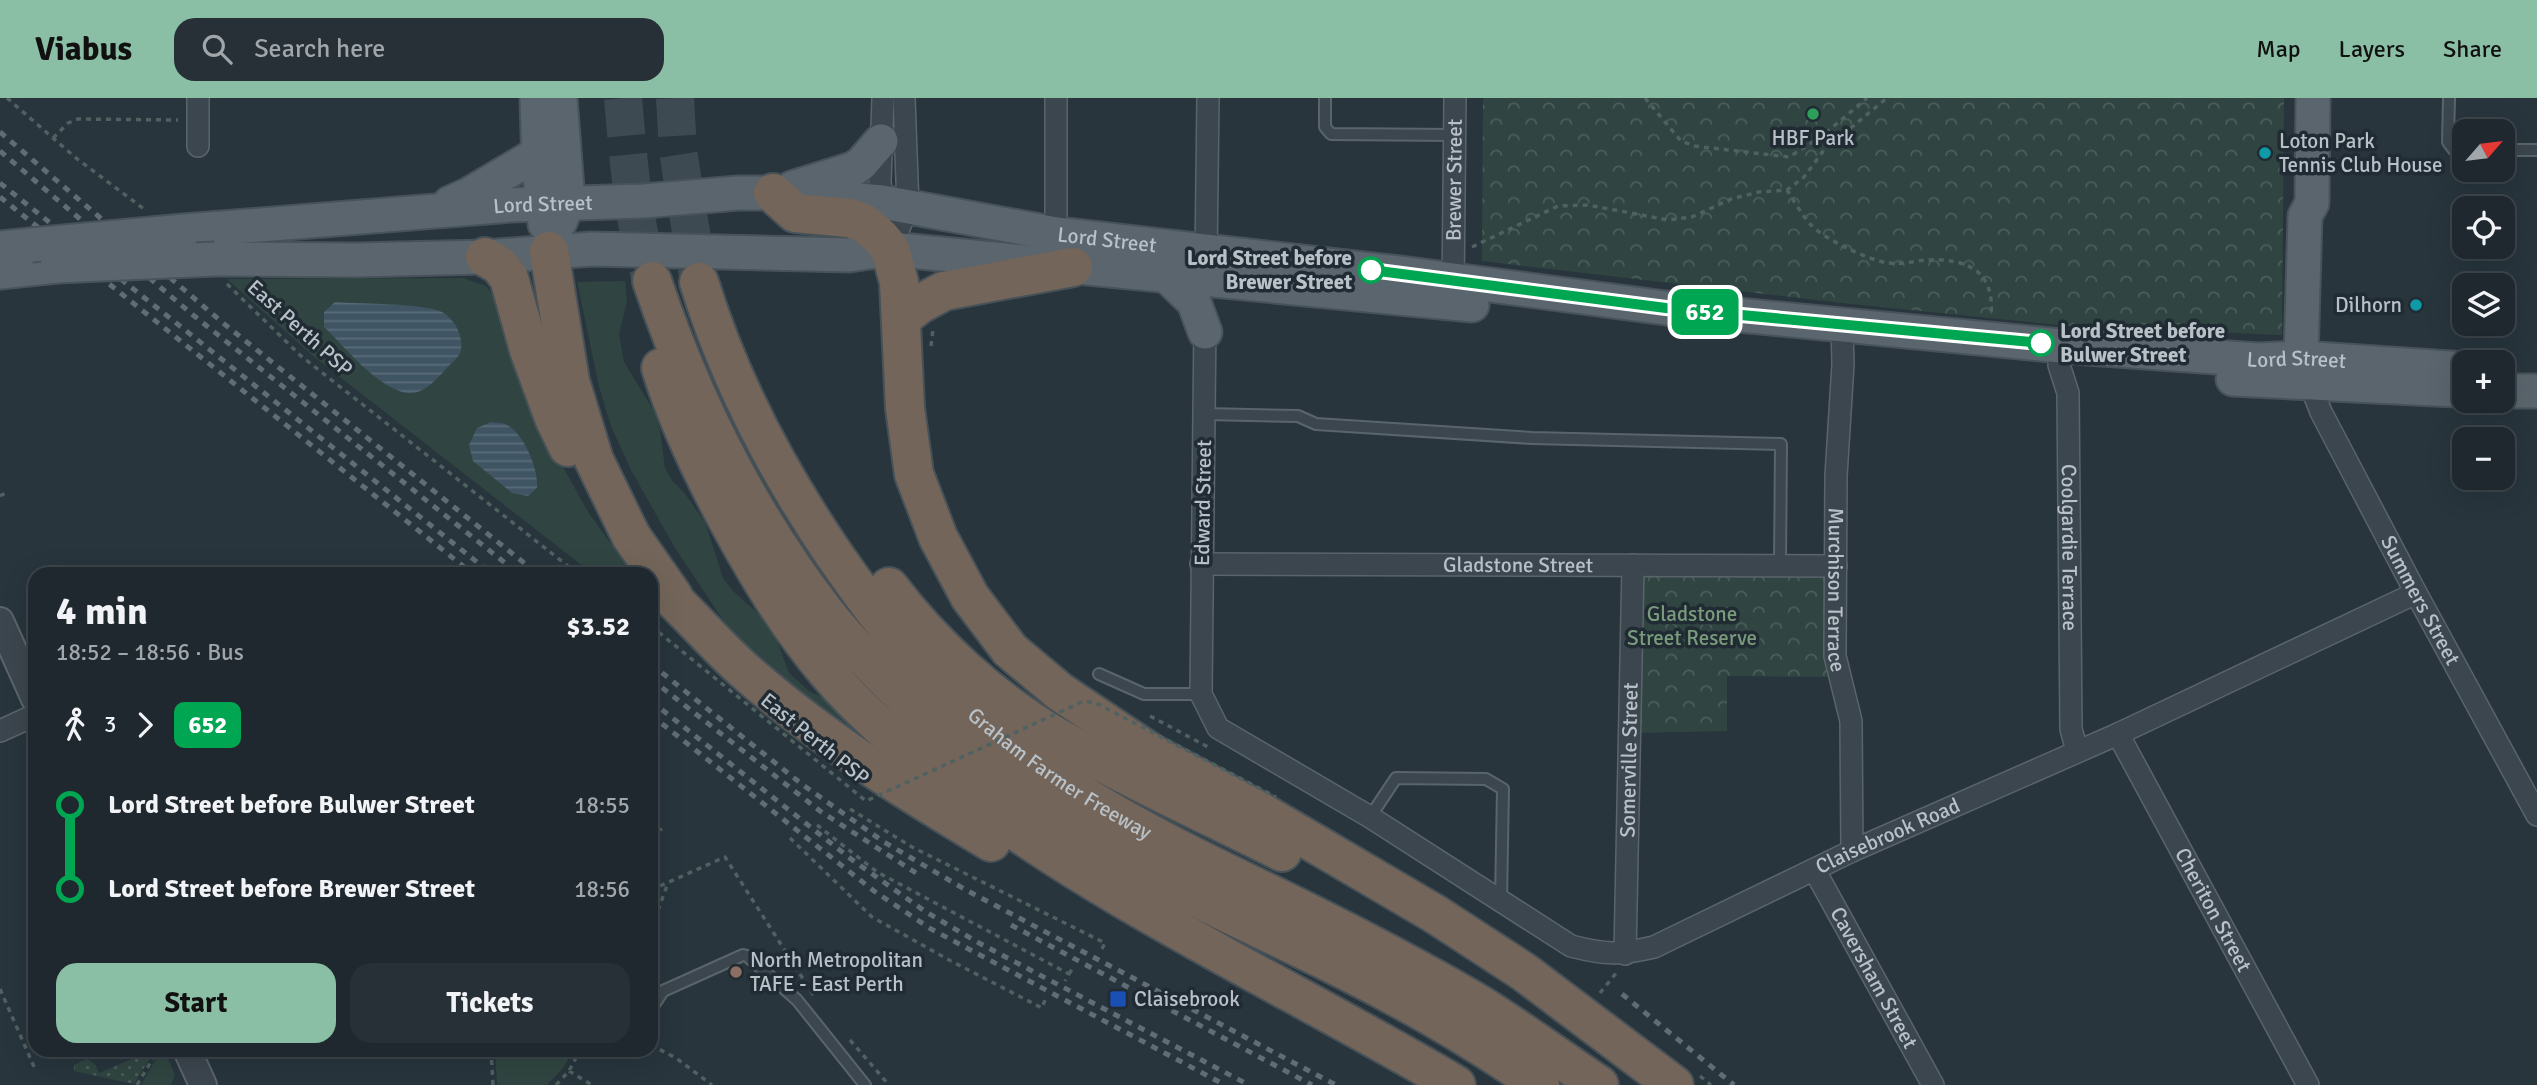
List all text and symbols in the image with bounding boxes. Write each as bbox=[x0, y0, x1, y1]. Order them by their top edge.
search box bbox=[174, 18, 664, 81]
text: Viabus bbox=[35, 29, 132, 70]
icon: search bbox=[198, 30, 236, 68]
text: Search here bbox=[254, 33, 385, 65]
text: Map bbox=[2256, 34, 2301, 64]
text: Layers bbox=[2339, 34, 2405, 64]
text: Share bbox=[2443, 34, 2502, 64]
marker: HBF Park bbox=[1805, 106, 1821, 122]
street label: Brewer Street bbox=[1441, 119, 1468, 241]
north arrow bbox=[2452, 119, 2515, 182]
map controls bbox=[2452, 119, 2515, 490]
place label: HBF Park bbox=[1772, 125, 1855, 151]
place label: Loton Park Tennis Club House bbox=[2279, 128, 2443, 178]
marker: Loton Park Tennis Club House bbox=[2257, 145, 2273, 161]
street label: Lord Street bbox=[492, 190, 593, 219]
button: locate bbox=[2452, 196, 2515, 259]
street label: Lord Street bbox=[1056, 221, 1158, 258]
place label: Lord Street before Brewer Street bbox=[1187, 245, 1352, 295]
marker: Lord Street before Brewer Street bbox=[1358, 257, 1384, 283]
button: layers bbox=[2452, 273, 2515, 336]
street label: East Perth PSP bbox=[242, 274, 358, 382]
line badge: 652 bbox=[1665, 289, 1745, 335]
place label: Dilhorn bbox=[2335, 292, 2402, 318]
text: 652 bbox=[1686, 297, 1724, 327]
marker: Dilhorn bbox=[2408, 297, 2424, 313]
place label: Lord Street before Bulwer Street bbox=[2060, 318, 2225, 368]
marker: Lord Street before Bulwer Street bbox=[2028, 330, 2054, 356]
street label: Lord Street bbox=[2246, 345, 2347, 374]
button: + bbox=[2452, 350, 2515, 413]
button: − bbox=[2452, 427, 2515, 490]
street label: Edward Street bbox=[1189, 440, 1217, 566]
street label: Coolgardie Terrace bbox=[2056, 464, 2083, 631]
street label: Murchison Terrace bbox=[1821, 508, 1851, 675]
street label: Summers Street bbox=[2375, 531, 2466, 670]
street label: Gladstone Street bbox=[1443, 552, 1593, 578]
text: 4 min bbox=[56, 588, 148, 635]
park label: Gladstone Street Reserve bbox=[1627, 601, 1757, 651]
text: $3.52 bbox=[566, 611, 630, 643]
text: 18:52 – 18:56 · Bus bbox=[56, 638, 244, 667]
street label: Somerville Street bbox=[1614, 682, 1644, 838]
street label: East Perth PSP bbox=[755, 687, 875, 791]
street label: Graham Farmer Freeway bbox=[962, 702, 1156, 845]
icon: walk bbox=[56, 706, 94, 744]
icon: forward bbox=[126, 706, 164, 744]
text: 3 bbox=[104, 710, 116, 739]
text: 652 bbox=[188, 710, 227, 740]
text: Lord Street before Bulwer Street bbox=[108, 789, 475, 821]
text: 18:55 bbox=[574, 791, 630, 820]
street label: Claisebrook Road bbox=[1811, 792, 1964, 880]
street label: Cheriton Street bbox=[2169, 843, 2257, 976]
text: Lord Street before Brewer Street bbox=[108, 873, 475, 905]
text: 18:56 bbox=[574, 875, 630, 904]
street label: Caversham Street bbox=[1824, 902, 1923, 1053]
place label: North Metropolitan TAFE - East Perth bbox=[750, 947, 923, 997]
button: Start bbox=[56, 963, 336, 1043]
button: Tickets bbox=[350, 963, 630, 1043]
marker: North Metropolitan TAFE - East Perth bbox=[728, 964, 744, 980]
place label: Claisebrook bbox=[1134, 986, 1240, 1012]
marker: Claisebrook bbox=[1108, 989, 1128, 1009]

